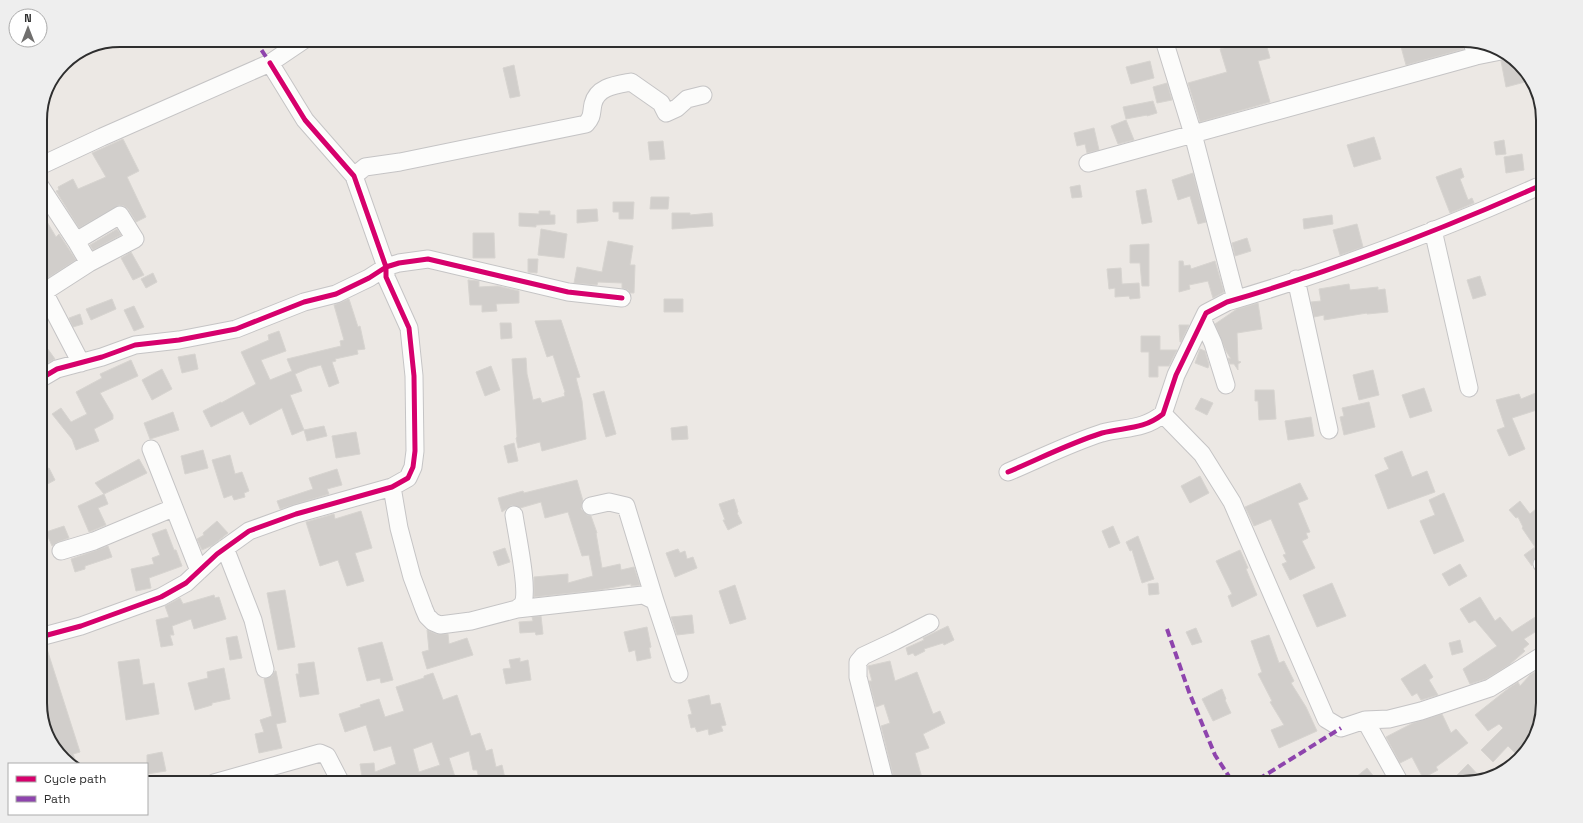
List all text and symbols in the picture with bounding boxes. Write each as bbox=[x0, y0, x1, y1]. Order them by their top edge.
north arrow bbox=[8, 8, 48, 48]
text: N bbox=[24, 11, 32, 25]
legend bbox=[8, 763, 148, 815]
text: Cycle path bbox=[44, 771, 106, 787]
text: Path bbox=[44, 791, 70, 807]

